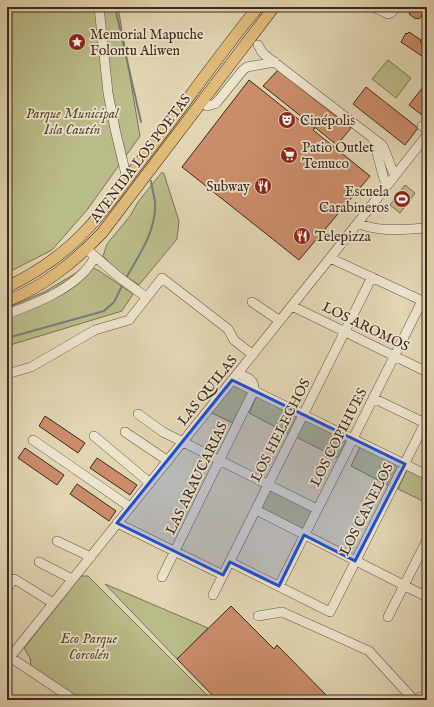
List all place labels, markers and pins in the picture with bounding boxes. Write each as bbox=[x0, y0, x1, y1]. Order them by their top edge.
place label: Memorial Mapuche Folontu Aliwen bbox=[90, 26, 204, 60]
place icon: Memorial Mapuche Folontu Aliwen bbox=[67, 32, 87, 52]
theatre icon: Cinépolis bbox=[277, 110, 297, 130]
place label: Cinépolis bbox=[300, 112, 355, 130]
place label: Patio Outlet Temuco bbox=[302, 139, 374, 173]
supermarket icon: Patio Outlet Temuco bbox=[279, 145, 299, 165]
restaurant icon: Subway bbox=[253, 176, 273, 196]
place label: Subway bbox=[206, 178, 250, 196]
place label: Escuela Carabineros bbox=[319, 183, 390, 217]
sports icon: Escuela Carabineros bbox=[392, 189, 412, 209]
restaurant icon: Telepizza bbox=[292, 226, 312, 246]
place label: Telepizza bbox=[315, 228, 372, 246]

